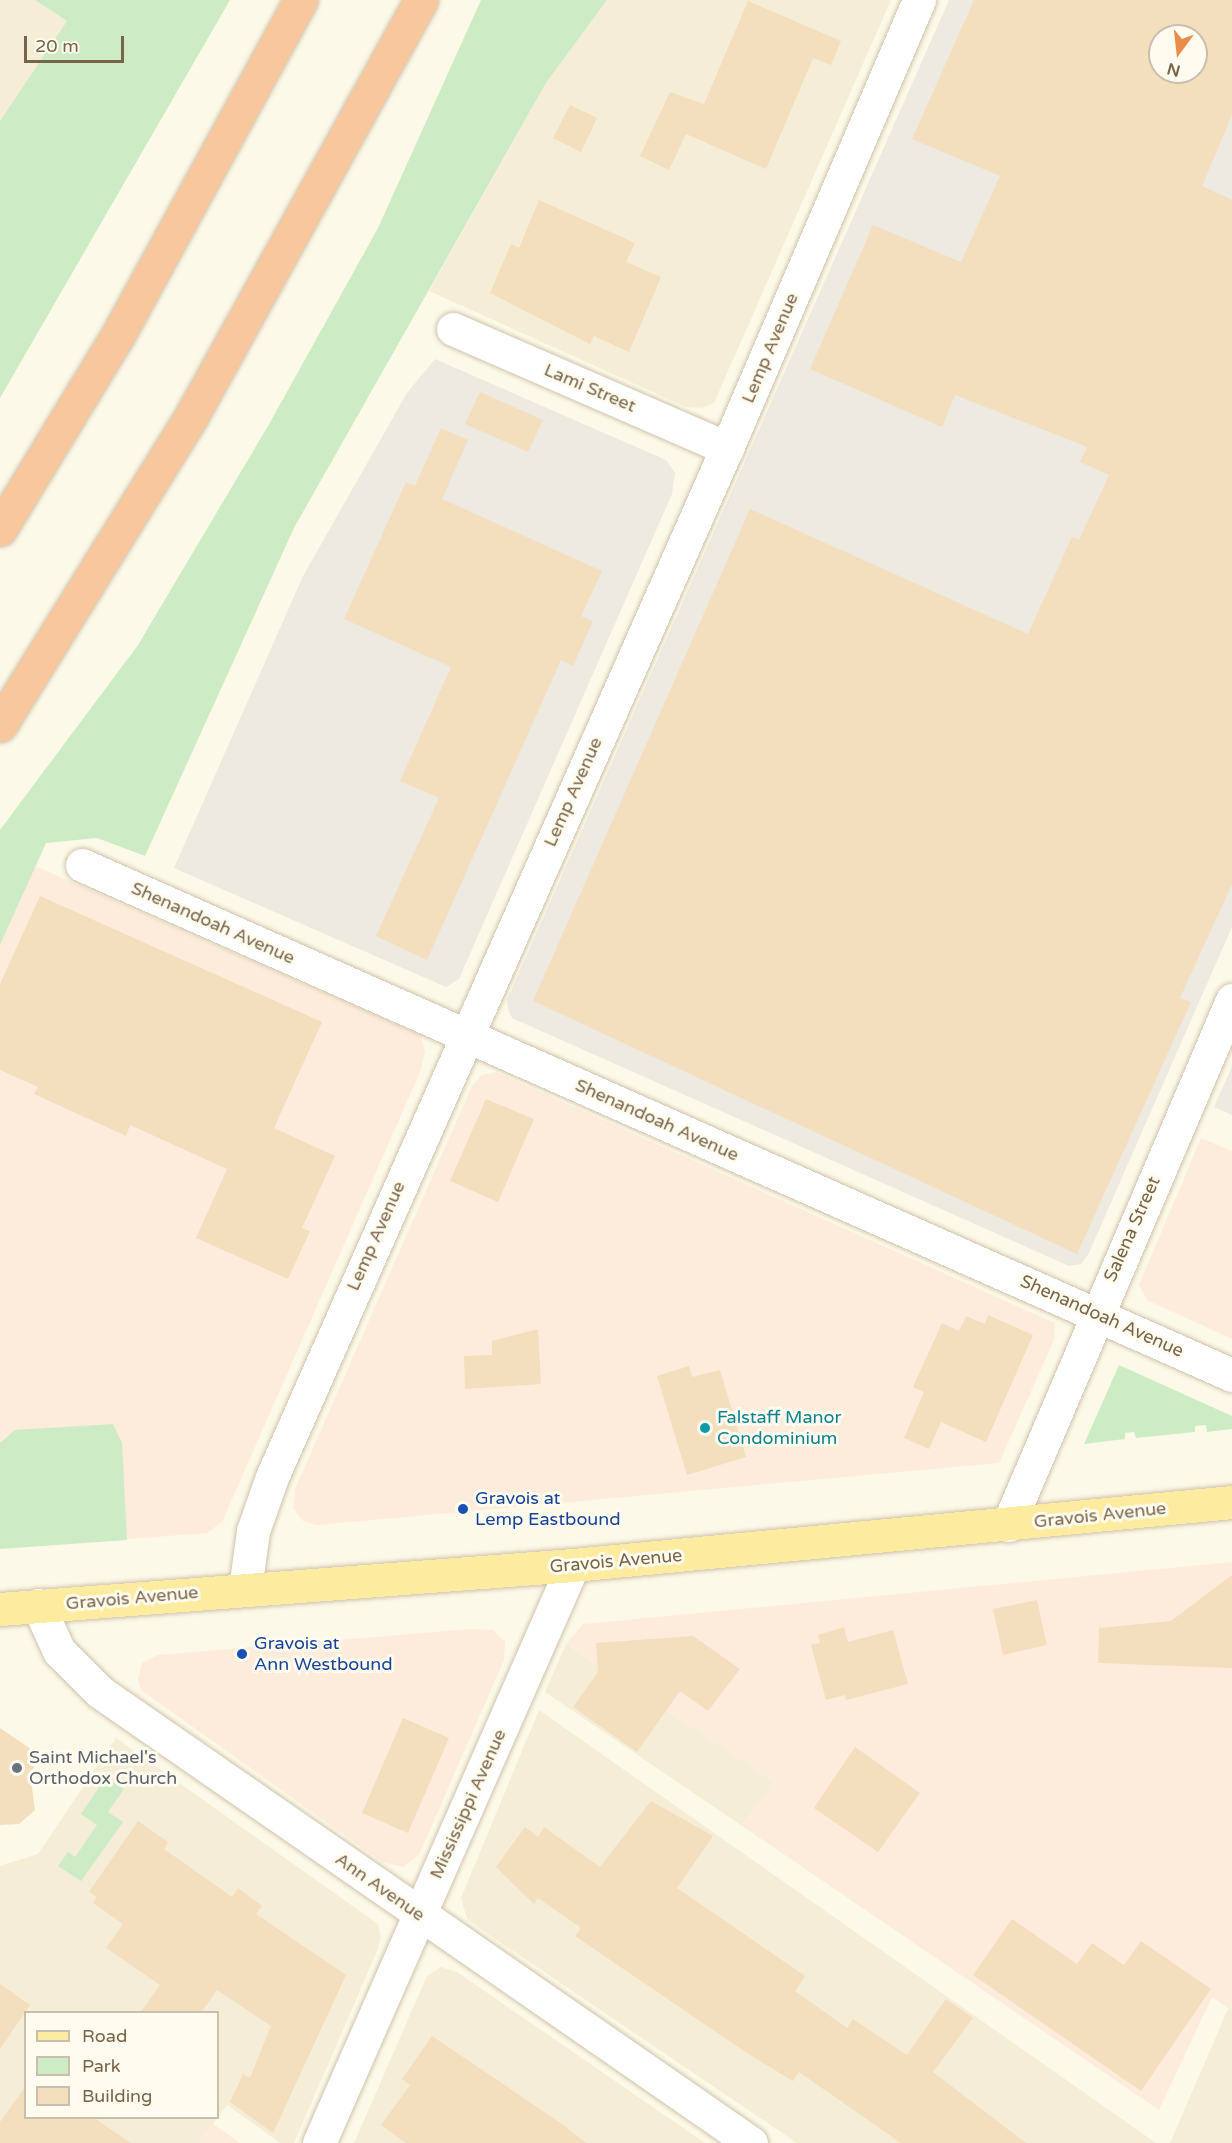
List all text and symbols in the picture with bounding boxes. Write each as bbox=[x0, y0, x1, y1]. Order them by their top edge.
scale bar bbox=[27, 24, 128, 62]
north arrow bbox=[1148, 24, 1208, 84]
text: 20 m bbox=[35, 35, 79, 57]
text: N bbox=[1165, 58, 1183, 81]
street label: Lemp Avenue bbox=[737, 290, 803, 406]
street label: Lami Street bbox=[541, 359, 639, 417]
street label: Lemp Avenue bbox=[539, 734, 607, 850]
street label: Shenandoah Avenue bbox=[128, 877, 298, 969]
street label: Shenandoah Avenue bbox=[572, 1074, 742, 1166]
street label: Salena Street bbox=[1099, 1173, 1165, 1285]
street label: Lemp Avenue bbox=[342, 1178, 410, 1294]
street label: Shenandoah Avenue bbox=[1017, 1270, 1187, 1362]
place label: Falstaff Manor Condominium bbox=[717, 1407, 841, 1450]
marker: Falstaff Manor Condominium bbox=[698, 1421, 712, 1435]
place label: Gravois at Lemp Eastbound bbox=[475, 1488, 621, 1530]
street label: Gravois Avenue bbox=[1033, 1497, 1167, 1533]
marker: Gravois at Lemp Eastbound bbox=[456, 1502, 470, 1516]
street label: Gravois Avenue bbox=[549, 1544, 683, 1578]
street label: Gravois Avenue bbox=[65, 1581, 199, 1615]
place label: Gravois at Ann Westbound bbox=[254, 1633, 393, 1676]
marker: Gravois at Ann Westbound bbox=[235, 1647, 249, 1661]
street label: Mississippi Avenue bbox=[425, 1726, 511, 1882]
place label: Saint Michael's Orthodox Church bbox=[29, 1747, 177, 1790]
marker: Saint Michael's Orthodox Church bbox=[10, 1761, 24, 1775]
street label: Ann Avenue bbox=[331, 1848, 429, 1926]
legend bbox=[24, 2011, 219, 2119]
text: Road bbox=[82, 2025, 127, 2047]
text: Park bbox=[82, 2055, 120, 2077]
text: Building bbox=[82, 2085, 152, 2107]

